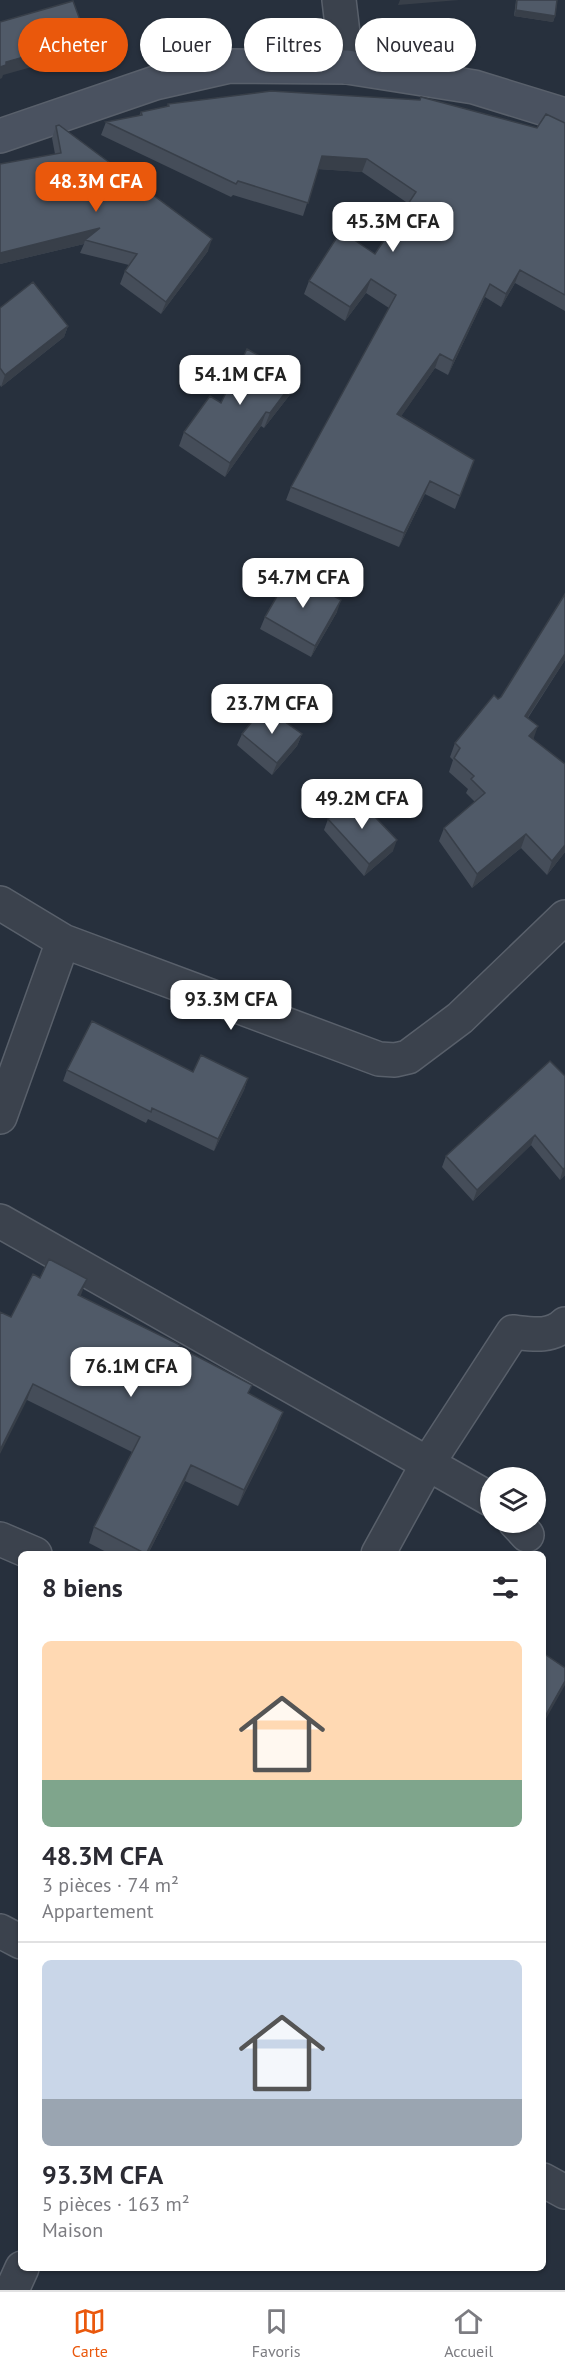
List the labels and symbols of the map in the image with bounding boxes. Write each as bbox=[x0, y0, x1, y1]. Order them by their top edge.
pin: 48.3M CFA bbox=[27, 162, 165, 213]
pin: 45.3M CFA bbox=[324, 202, 462, 253]
pin: 54.1M CFA bbox=[171, 355, 309, 406]
pin: 54.7M CFA bbox=[234, 558, 372, 609]
pin: 23.7M CFA bbox=[203, 684, 341, 735]
pin: 49.2M CFA bbox=[293, 779, 431, 830]
pin: 93.3M CFA bbox=[162, 980, 300, 1031]
pin: 76.1M CFA bbox=[62, 1347, 200, 1398]

